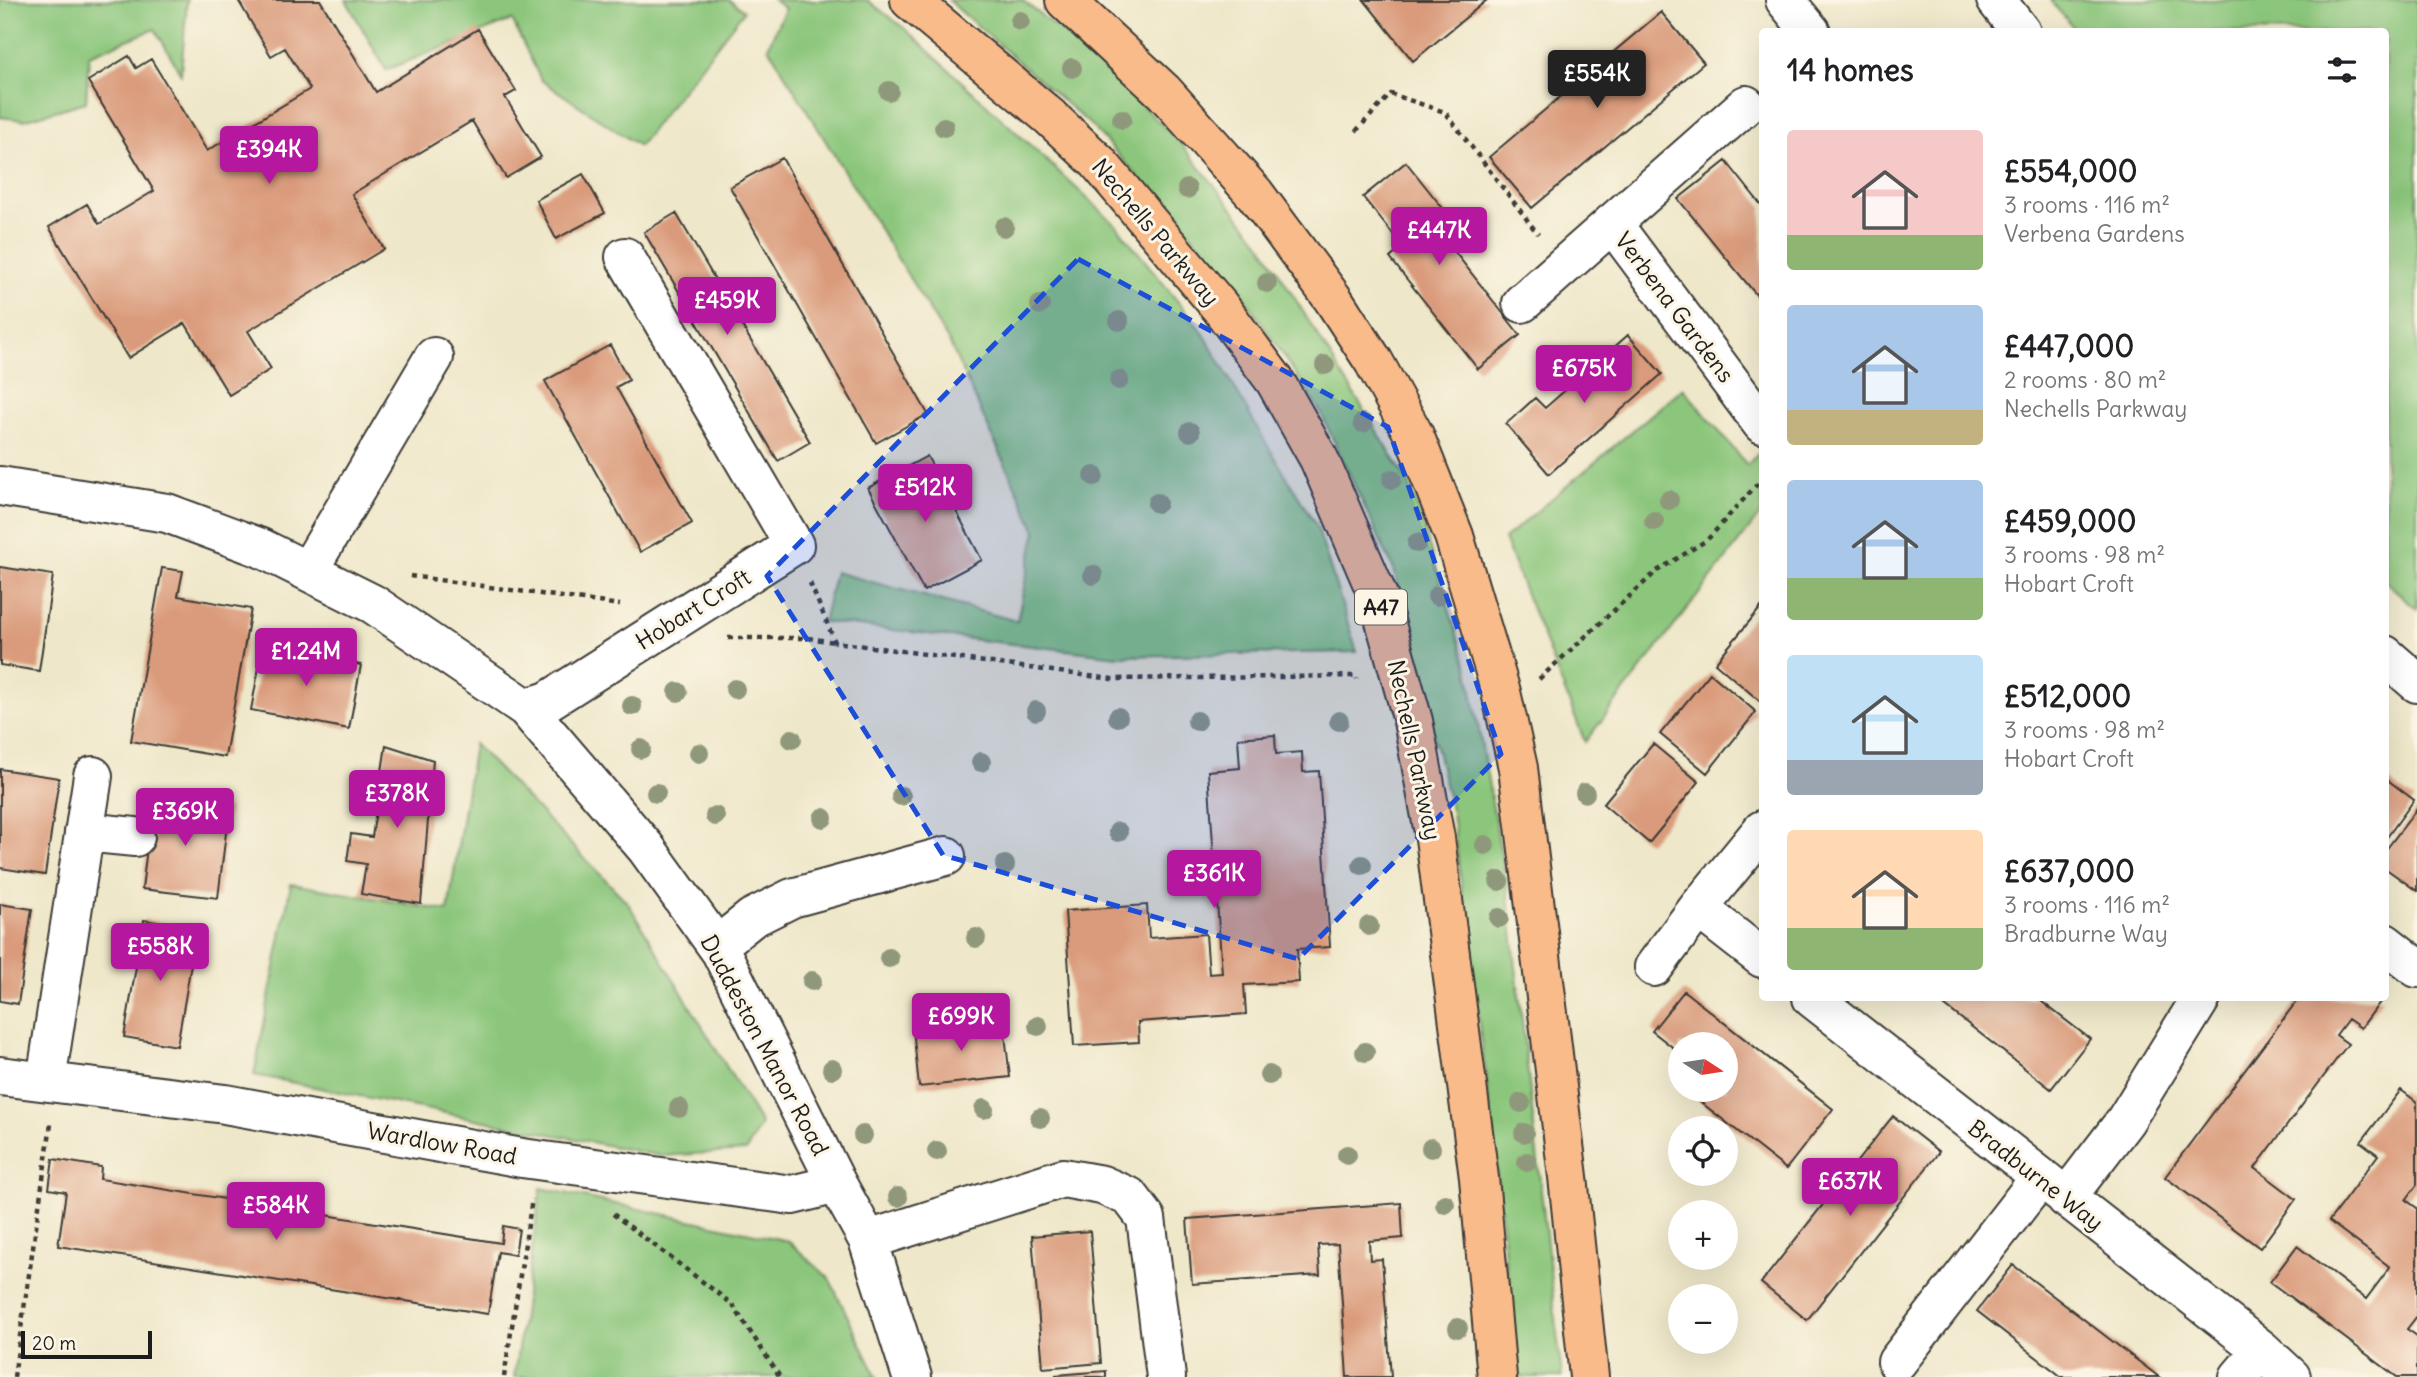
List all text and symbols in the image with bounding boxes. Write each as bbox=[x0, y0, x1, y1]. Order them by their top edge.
pin: £554K bbox=[1548, 50, 1646, 110]
text: 14 homes bbox=[1787, 51, 1914, 89]
icon: filters bbox=[2323, 51, 2361, 89]
text: £554K bbox=[1564, 58, 1630, 87]
pin: £394K bbox=[220, 127, 318, 186]
text: £394K bbox=[236, 134, 302, 163]
street label: Nechells Parkway bbox=[1086, 152, 1226, 312]
text: £554,000 bbox=[2004, 152, 2137, 190]
icon: home bbox=[1843, 158, 1927, 242]
text: 3 rooms · 116 m² bbox=[2004, 190, 2170, 219]
pin: £447K bbox=[1390, 208, 1488, 267]
text: £447K bbox=[1407, 215, 1471, 244]
text: Verbena Gardens bbox=[2004, 219, 2185, 248]
street label: Verbena Gardens bbox=[1609, 226, 1741, 388]
pin: £459K bbox=[678, 278, 776, 337]
text: £459K bbox=[694, 285, 760, 314]
text: £447,000 bbox=[2004, 327, 2134, 365]
icon: home bbox=[1843, 333, 1927, 417]
pin: £675K bbox=[1535, 346, 1633, 405]
text: £675K bbox=[1552, 353, 1616, 382]
text: 2 rooms · 80 m² bbox=[2004, 365, 2166, 394]
text: Nechells Parkway bbox=[2004, 394, 2187, 423]
pin: £512K bbox=[876, 464, 974, 524]
text: £512K bbox=[894, 472, 956, 501]
text: £459,000 bbox=[2004, 502, 2136, 540]
icon: home bbox=[1843, 508, 1927, 592]
text: 3 rooms · 98 m² bbox=[2004, 540, 2165, 569]
street label: Hobart Croft bbox=[630, 562, 756, 656]
text: Hobart Croft bbox=[2004, 569, 2134, 598]
road number: A47 bbox=[1355, 590, 1407, 624]
pin: £1.24M bbox=[249, 628, 363, 688]
text: £1.24M bbox=[271, 636, 341, 665]
street label: Nechells Parkway bbox=[1382, 657, 1448, 843]
text: £512,000 bbox=[2004, 677, 2131, 715]
icon: home bbox=[1843, 683, 1927, 767]
text: 3 rooms · 98 m² bbox=[2004, 715, 2165, 744]
text: Hobart Croft bbox=[2004, 744, 2134, 773]
pin: £378K bbox=[348, 770, 446, 830]
text: £378K bbox=[365, 778, 429, 807]
pin: £369K bbox=[136, 788, 234, 848]
text: £369K bbox=[152, 796, 218, 825]
pin: £361K bbox=[1165, 850, 1263, 910]
text: £637,000 bbox=[2004, 852, 2135, 890]
text: £361K bbox=[1183, 858, 1245, 887]
icon: home bbox=[1843, 858, 1927, 942]
text: 3 rooms · 116 m² bbox=[2004, 890, 2170, 919]
text: Bradburne Way bbox=[2004, 919, 2168, 948]
pin: £558K bbox=[111, 923, 209, 983]
street label: Duddeston Manor Road bbox=[695, 930, 835, 1160]
text: £558K bbox=[127, 931, 193, 960]
pin: £699K bbox=[912, 993, 1010, 1053]
text: £699K bbox=[928, 1001, 994, 1030]
north arrow bbox=[1668, 1032, 1738, 1102]
map controls bbox=[1668, 1032, 1738, 1354]
street label: Bradburne Way bbox=[1963, 1113, 2109, 1237]
street label: Wardlow Road bbox=[365, 1116, 519, 1170]
button: locate bbox=[1668, 1116, 1738, 1186]
pin: £637K bbox=[1801, 1158, 1899, 1218]
text: £637K bbox=[1818, 1166, 1882, 1195]
pin: £584K bbox=[227, 1182, 325, 1242]
text: £584K bbox=[243, 1190, 309, 1219]
button: + bbox=[1668, 1200, 1738, 1270]
button: − bbox=[1668, 1284, 1738, 1354]
scale bar bbox=[21, 1328, 152, 1360]
text: 20 m bbox=[32, 1331, 76, 1355]

